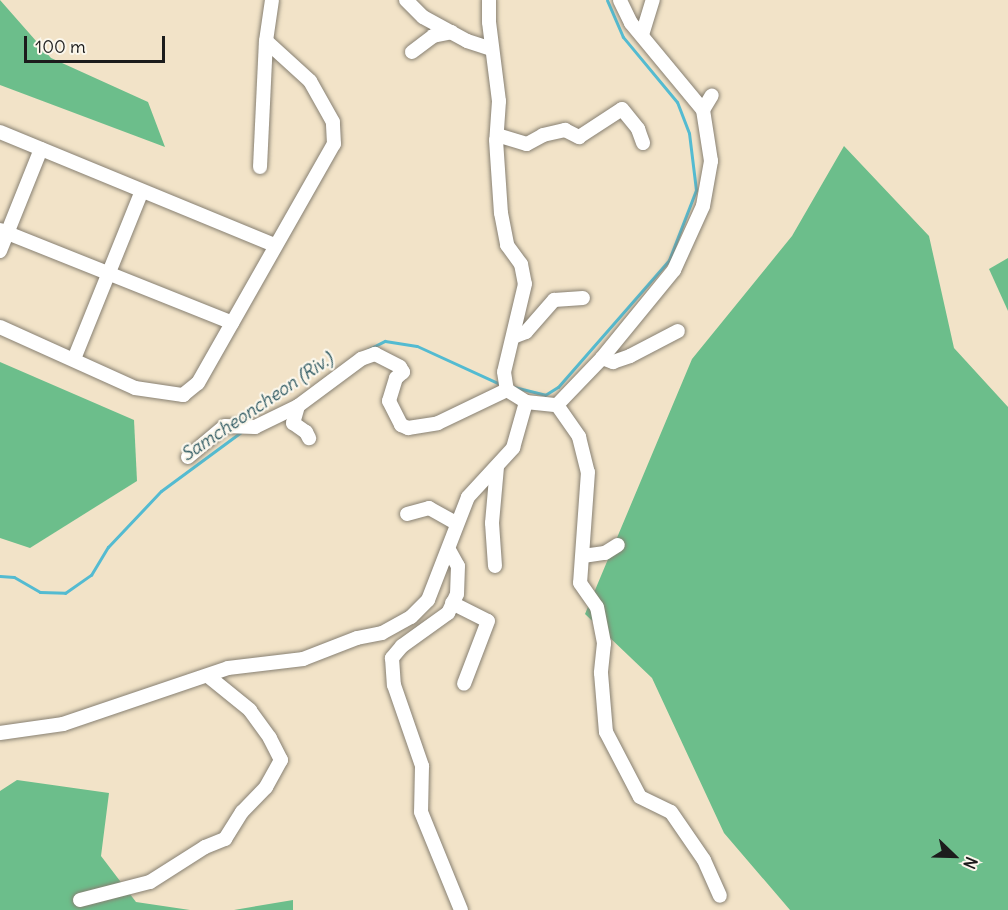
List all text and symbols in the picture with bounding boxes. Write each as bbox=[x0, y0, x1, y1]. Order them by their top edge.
scale bar bbox=[27, 24, 168, 62]
text: 100 m bbox=[35, 35, 86, 58]
water label: Samcheoncheon (Riv.) bbox=[177, 348, 337, 466]
north arrow bbox=[924, 826, 984, 886]
text: N bbox=[959, 854, 982, 872]

